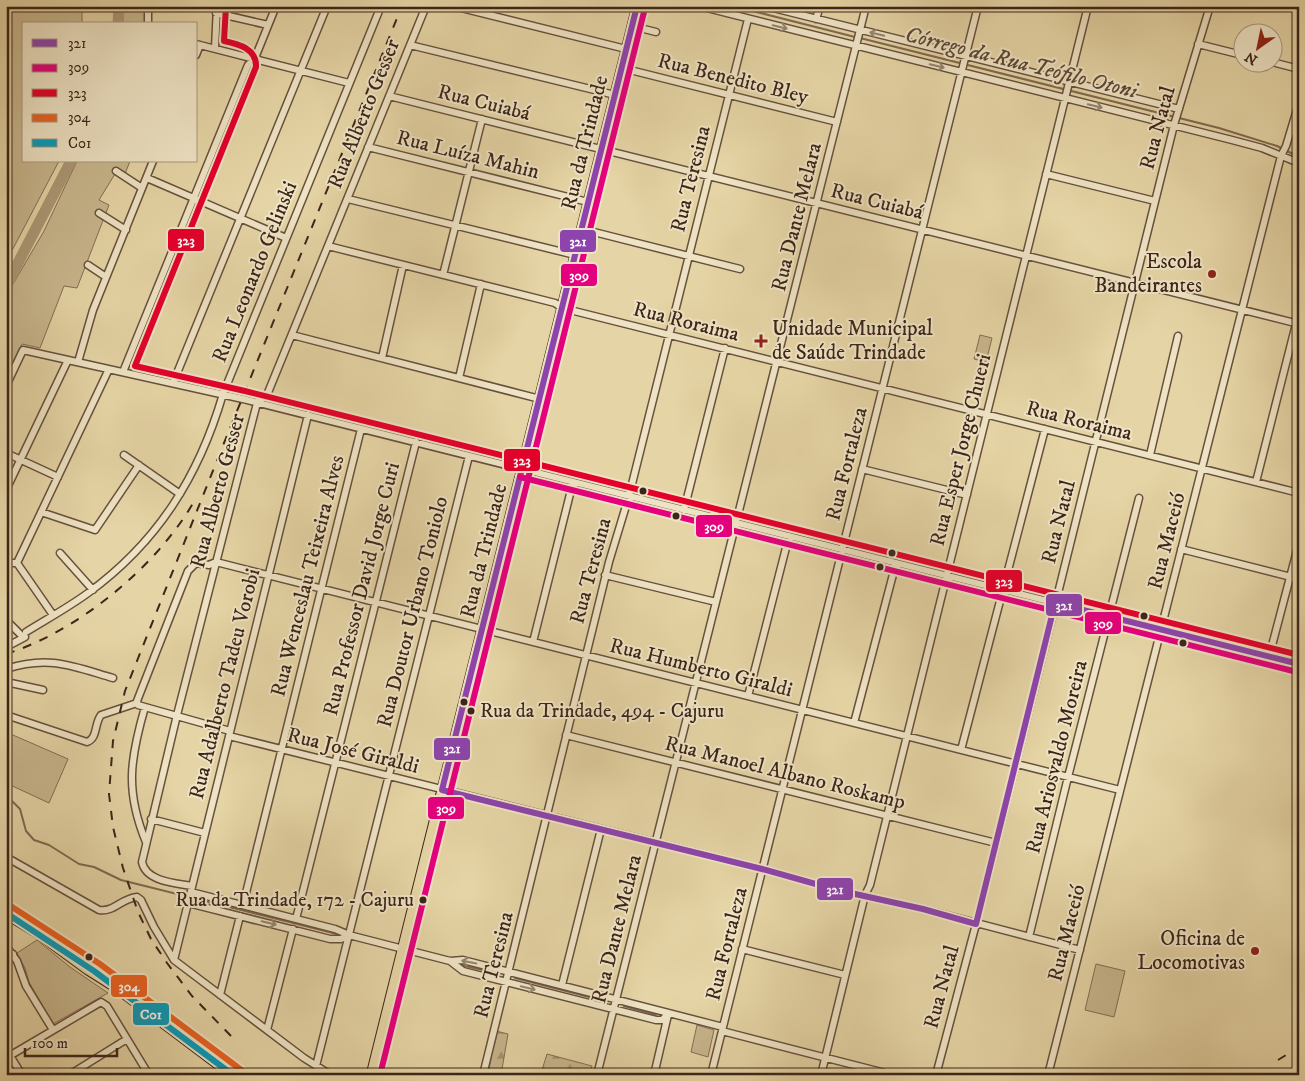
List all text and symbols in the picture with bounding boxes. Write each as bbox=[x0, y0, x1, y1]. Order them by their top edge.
water label: Córrego da Rua Teófilo Otoni bbox=[902, 21, 1141, 105]
legend bbox=[22, 22, 198, 162]
one-way arrow bbox=[771, 22, 787, 32]
north arrow bbox=[1232, 22, 1282, 72]
one-way arrow bbox=[870, 29, 886, 38]
text: 321 bbox=[68, 34, 86, 53]
street label: Rua Alberto Gesser bbox=[322, 35, 406, 193]
text: N bbox=[1241, 47, 1261, 69]
street label: Rua Benedito Bley bbox=[655, 48, 812, 111]
text: 309 bbox=[68, 58, 89, 77]
one-way arrow bbox=[929, 62, 945, 71]
street label: Rua da Trindade bbox=[556, 73, 614, 213]
street label: Rua Cuiabá bbox=[435, 79, 533, 127]
street label: Rua Natal bbox=[1134, 83, 1182, 172]
text: 323 bbox=[68, 84, 87, 103]
one-way arrow bbox=[1087, 102, 1103, 111]
text: 304 bbox=[68, 108, 91, 127]
street label: Rua Teresina bbox=[665, 123, 717, 235]
street label: Rua Luíza Mahin bbox=[394, 125, 542, 185]
text: C01 bbox=[68, 134, 92, 153]
street label: Rua Dante Melara bbox=[766, 140, 828, 294]
street label: Rua Leonardo Gelinski bbox=[207, 178, 303, 366]
street label: Rua Cuiabá bbox=[828, 178, 926, 226]
line badge: 323 bbox=[167, 228, 205, 252]
line badge: 321 bbox=[559, 229, 597, 253]
text: 323 bbox=[177, 232, 195, 250]
text: 321 bbox=[569, 233, 587, 251]
place label: Escola Bandeirantes bbox=[1094, 249, 1202, 299]
line badge: 309 bbox=[560, 263, 598, 287]
text: 309 bbox=[569, 267, 589, 285]
marker: Escola Bandeirantes bbox=[1206, 268, 1218, 280]
street label: Rua Roraima bbox=[630, 296, 742, 348]
place label: Unidade Municipal de Saúde Trindade bbox=[772, 316, 934, 366]
marker: Unidade Municipal de Saúde Trindade bbox=[754, 334, 768, 348]
street label: Rua Esper Jorge Chueri bbox=[925, 351, 997, 549]
street label: Rua Roraima bbox=[1023, 395, 1135, 447]
street label: Rua Fortaleza bbox=[820, 404, 874, 524]
street label: Rua Alberto Gesser bbox=[185, 411, 251, 571]
line badge: 323 bbox=[503, 448, 541, 472]
text: 323 bbox=[513, 452, 531, 470]
street label: Rua Wenceslau Teixeira Alves bbox=[265, 453, 351, 699]
street label: Rua Professor David Jorge Curi bbox=[318, 460, 406, 718]
street label: Rua Natal bbox=[1036, 477, 1082, 566]
street label: Rua da Trindade bbox=[455, 481, 513, 621]
unlabelled marker bbox=[638, 486, 648, 496]
street label: Rua Maceió bbox=[1142, 490, 1192, 592]
street label: Rua Doutor Urbano Toniolo bbox=[372, 494, 454, 730]
unlabelled marker bbox=[671, 511, 681, 521]
line badge: 309 bbox=[695, 514, 733, 538]
street label: Rua Teresina bbox=[564, 515, 618, 627]
text: 309 bbox=[704, 518, 724, 536]
unlabelled marker bbox=[887, 548, 897, 558]
unlabelled marker bbox=[875, 562, 885, 572]
street label: Rua Adalberto Tadeu Vorobi bbox=[184, 566, 266, 802]
line badge: 323 bbox=[985, 569, 1023, 593]
text: 323 bbox=[995, 573, 1013, 591]
line badge: 321 bbox=[1045, 593, 1083, 617]
text: 321 bbox=[1055, 597, 1073, 615]
line badge: 309 bbox=[1084, 611, 1122, 635]
unlabelled marker bbox=[1139, 611, 1149, 621]
text: 309 bbox=[1093, 615, 1113, 633]
street label: Rua Humberto Giraldi bbox=[607, 633, 795, 703]
unlabelled marker bbox=[1178, 638, 1188, 648]
street label: Rua Ariosvaldo Moreira bbox=[1020, 657, 1094, 857]
unlabelled marker bbox=[459, 697, 469, 707]
place label: Rua da Trindade, 494 - Cajuru bbox=[480, 699, 724, 724]
marker: Rua da Trindade, 494 - Cajuru bbox=[466, 706, 476, 716]
street label: Rua José Giraldi bbox=[284, 722, 422, 780]
street label: Rua Manoel Albano Roskamp bbox=[662, 731, 908, 815]
line badge: 321 bbox=[433, 737, 471, 761]
text: 321 bbox=[443, 740, 461, 758]
line badge: 309 bbox=[427, 796, 465, 820]
text: 309 bbox=[436, 800, 456, 818]
street label: Rua Dante Melara bbox=[586, 852, 648, 1006]
line badge: 321 bbox=[816, 877, 854, 901]
text: 321 bbox=[826, 881, 844, 899]
street label: Rua Maceió bbox=[1042, 882, 1092, 984]
street label: Rua Fortaleza bbox=[700, 884, 754, 1004]
place label: Rua da Trindade, 172 - Cajuru bbox=[175, 888, 414, 913]
marker: Rua da Trindade, 172 - Cajuru bbox=[418, 895, 428, 905]
street label: Rua Teresina bbox=[468, 909, 520, 1021]
one-way arrow bbox=[261, 919, 277, 928]
place label: Oficina de Locomotivas bbox=[1137, 926, 1245, 976]
street label: Rua Natal bbox=[918, 942, 966, 1031]
marker: Oficina de Locomotivas bbox=[1249, 945, 1261, 957]
unlabelled marker bbox=[84, 952, 94, 962]
one-way arrow bbox=[461, 956, 477, 966]
line badge: 304 bbox=[110, 974, 148, 998]
text: 304 bbox=[119, 978, 140, 996]
one-way arrow bbox=[520, 984, 536, 993]
line badge: C01 bbox=[132, 1002, 170, 1026]
text: C01 bbox=[140, 1006, 162, 1024]
scale bar bbox=[25, 1026, 118, 1058]
text: 100 m bbox=[32, 1034, 68, 1053]

